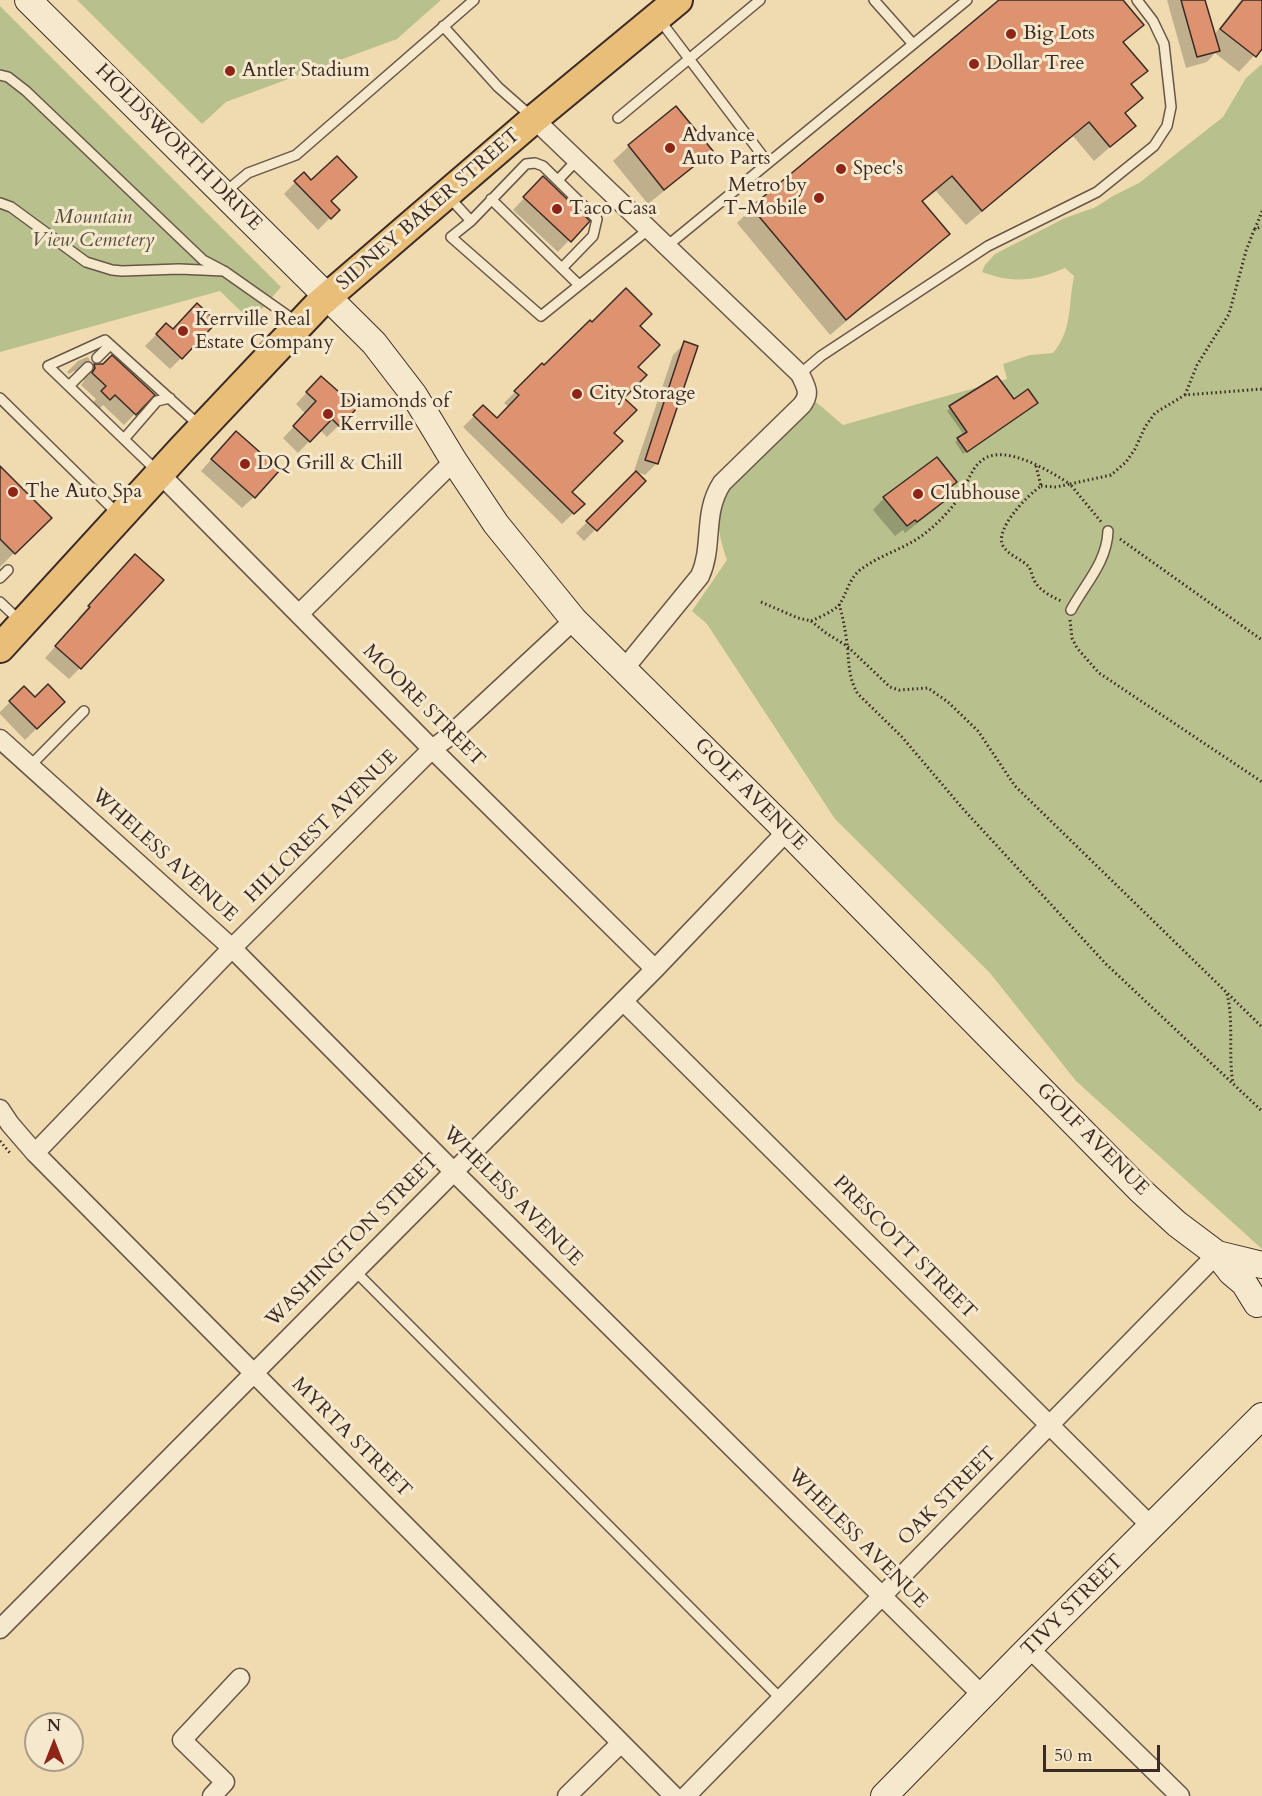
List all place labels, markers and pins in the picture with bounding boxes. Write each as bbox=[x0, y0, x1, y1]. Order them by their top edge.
place label: Big Lots bbox=[1023, 22, 1095, 46]
marker: Big Lots bbox=[1004, 27, 1018, 41]
place label: Dollar Tree bbox=[986, 52, 1085, 76]
marker: Dollar Tree bbox=[967, 57, 981, 71]
place label: Antler Stadium bbox=[242, 59, 370, 83]
marker: Antler Stadium bbox=[223, 64, 237, 78]
place label: Advance Auto Parts bbox=[682, 124, 770, 171]
marker: Advance Auto Parts bbox=[663, 141, 677, 155]
place label: Spec's bbox=[853, 157, 903, 181]
marker: Spec's bbox=[834, 162, 848, 176]
place label: Metro by T-Mobile bbox=[723, 174, 807, 221]
marker: Metro by T-Mobile bbox=[812, 191, 826, 205]
place label: Taco Casa bbox=[569, 197, 657, 221]
marker: Taco Casa bbox=[550, 202, 564, 216]
place label: Kerrville Real Estate Company bbox=[195, 308, 334, 355]
marker: Kerrville Real Estate Company bbox=[176, 324, 190, 338]
place label: City Storage bbox=[589, 382, 696, 406]
marker: City Storage bbox=[570, 387, 584, 401]
place label: Diamonds of Kerrville bbox=[340, 390, 449, 437]
marker: Diamonds of Kerrville bbox=[321, 407, 335, 421]
place label: DQ Grill & Chill bbox=[257, 452, 402, 476]
marker: DQ Grill & Chill bbox=[238, 457, 252, 471]
place label: The Auto Spa bbox=[25, 480, 142, 504]
place label: Clubhouse bbox=[930, 482, 1021, 506]
marker: The Auto Spa bbox=[6, 485, 20, 499]
marker: Clubhouse bbox=[911, 487, 925, 501]

